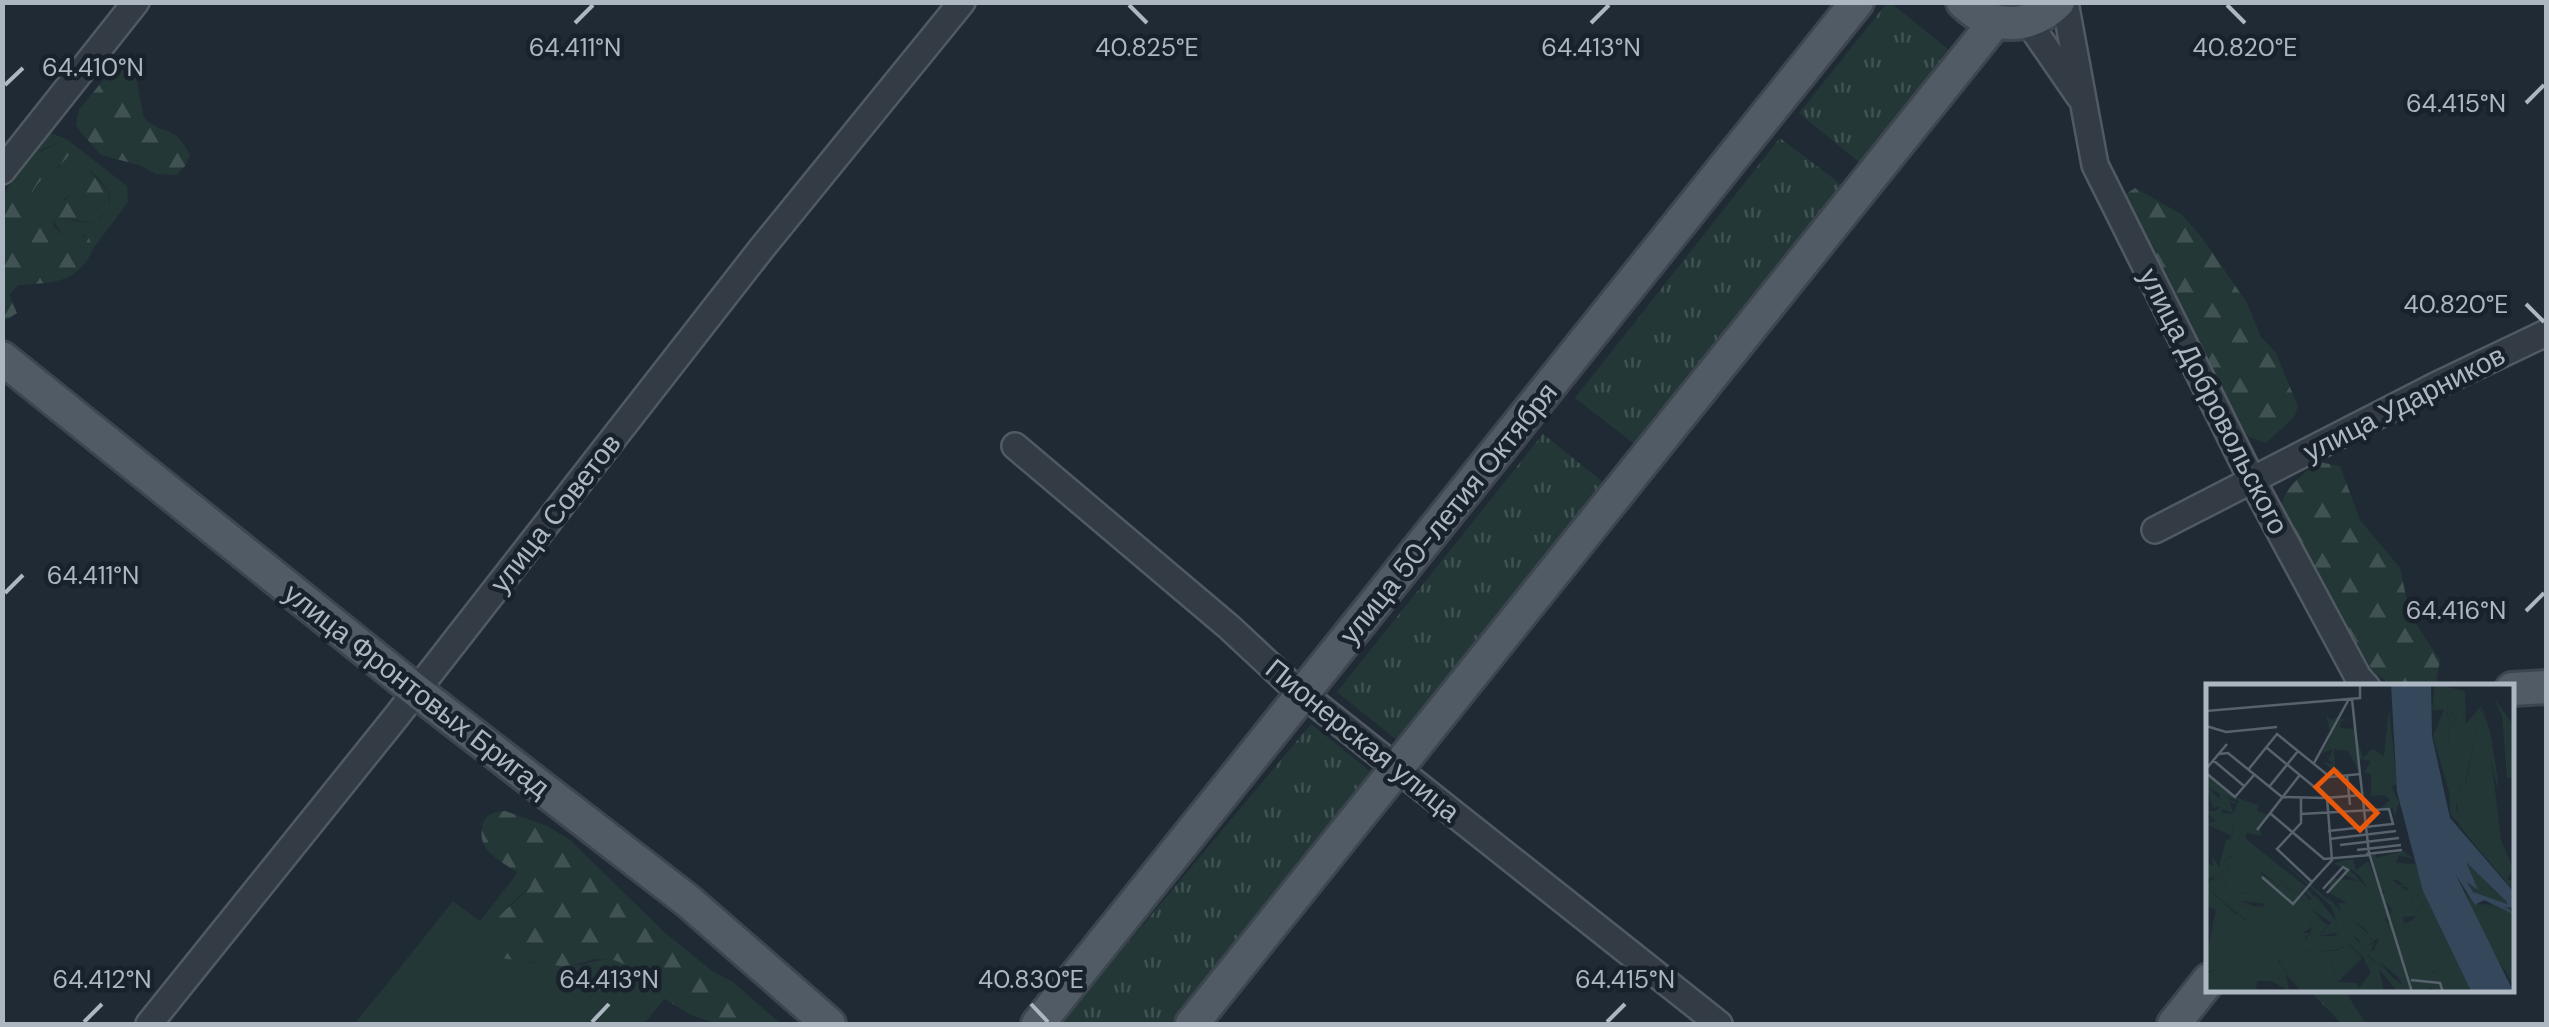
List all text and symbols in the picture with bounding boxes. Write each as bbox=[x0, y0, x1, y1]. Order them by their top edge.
text: 64.411°N bbox=[529, 31, 621, 64]
text: 40.825°E bbox=[1095, 31, 1199, 64]
text: 64.413°N bbox=[1541, 31, 1641, 64]
text: 40.820°E bbox=[2193, 31, 2297, 64]
text: 64.410°N bbox=[42, 51, 144, 84]
text: 64.415°N bbox=[2406, 87, 2506, 120]
street label: улица Добровольского bbox=[2130, 262, 2297, 541]
text: 40.820°E bbox=[2404, 288, 2508, 321]
street label: улица Ударников bbox=[2297, 337, 2511, 470]
street label: улица 50-летия Октября bbox=[1331, 375, 1566, 652]
street label: улица Советов bbox=[482, 426, 629, 600]
text: 64.411°N bbox=[47, 559, 139, 592]
street label: улица Фронтовых Бригад bbox=[276, 575, 557, 806]
text: 64.416°N bbox=[2406, 594, 2506, 627]
street label: Пионерская улица bbox=[1258, 651, 1468, 831]
inset map bbox=[2206, 684, 2514, 992]
text: 64.412°N bbox=[52, 963, 152, 996]
text: 64.413°N bbox=[559, 963, 659, 996]
text: 40.830°E bbox=[978, 963, 1084, 996]
text: 64.415°N bbox=[1575, 963, 1675, 996]

